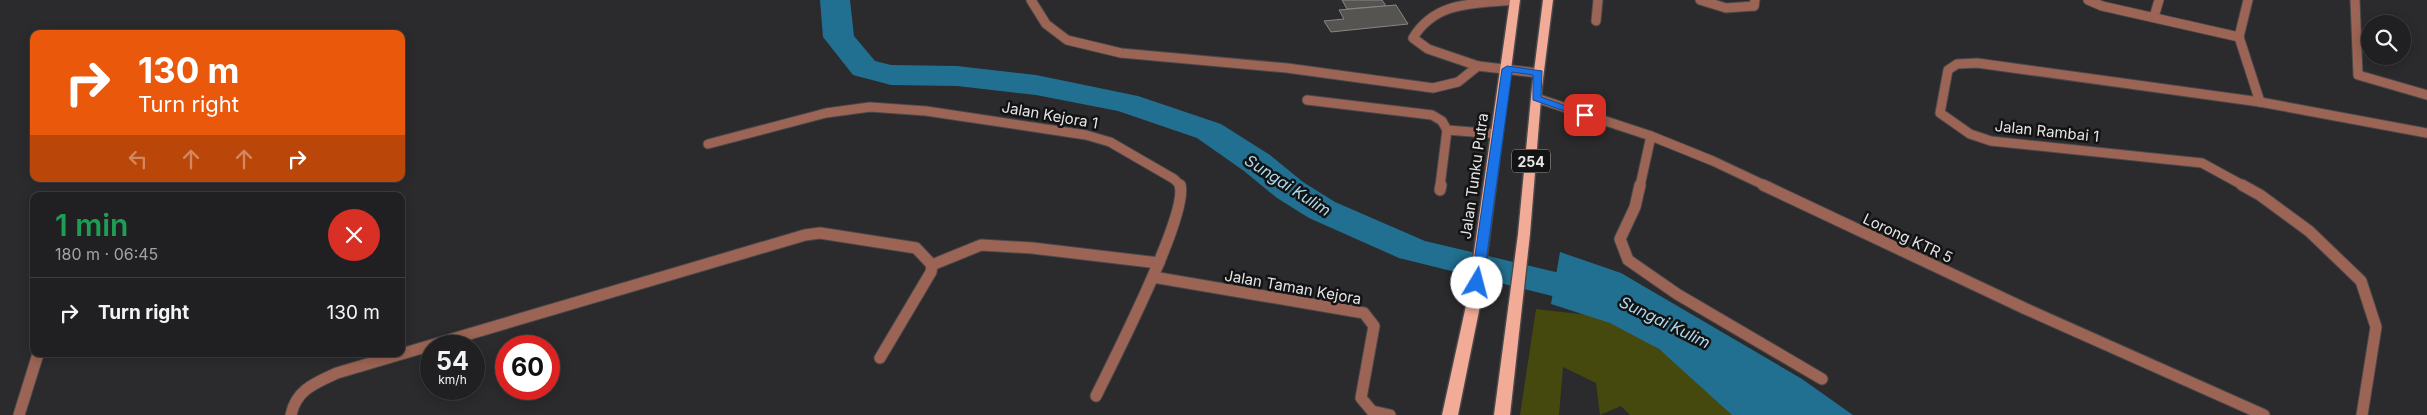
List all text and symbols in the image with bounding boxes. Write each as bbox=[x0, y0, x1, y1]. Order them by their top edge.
map controls bbox=[2361, 15, 2411, 65]
button: search bbox=[2361, 15, 2411, 65]
text: 130 m bbox=[138, 49, 240, 91]
icon: right bbox=[55, 50, 120, 115]
text: Turn right bbox=[138, 91, 239, 117]
pin bbox=[1564, 94, 1606, 136]
street label: Jalan Kejora 1 bbox=[1000, 97, 1100, 133]
icon: arrive bbox=[1571, 101, 1599, 129]
street label: Jalan Tunku Putra bbox=[1456, 112, 1492, 240]
street label: Jalan Rambai 1 bbox=[1994, 116, 2100, 146]
icon: left bbox=[124, 145, 152, 173]
icon: ahead bbox=[177, 145, 205, 173]
icon: ahead bbox=[230, 145, 258, 173]
icon: right bbox=[283, 145, 311, 173]
water label: Sungai Kulim bbox=[1241, 150, 1335, 220]
road number: 254 bbox=[1512, 150, 1550, 172]
text: 1 min bbox=[55, 207, 128, 243]
button: close bbox=[328, 209, 380, 261]
street label: Lorong KTR 5 bbox=[1860, 209, 1956, 267]
text: 180 m · 06:45 bbox=[55, 244, 158, 264]
position arrow bbox=[1450, 256, 1502, 308]
street label: Jalan Taman Kejora bbox=[1223, 266, 1363, 308]
water label: Sungai Kulim bbox=[1616, 291, 1714, 353]
icon: right bbox=[55, 299, 83, 327]
text: Turn right bbox=[98, 301, 189, 324]
text: 130 m bbox=[327, 301, 380, 324]
speed limit sign: 60 bbox=[495, 335, 560, 400]
text: 54 bbox=[436, 346, 469, 376]
text: km/h bbox=[438, 372, 467, 387]

